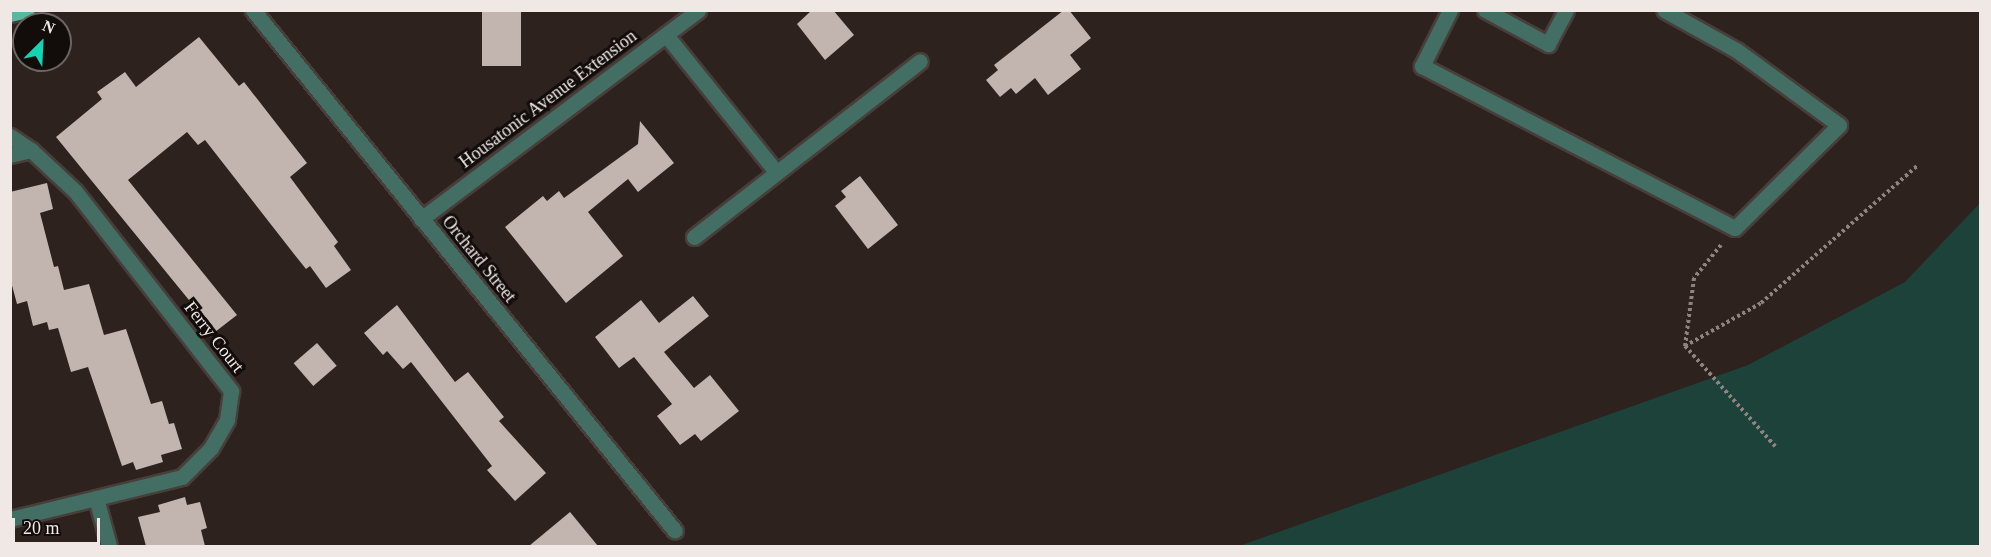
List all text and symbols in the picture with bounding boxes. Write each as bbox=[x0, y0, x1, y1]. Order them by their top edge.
north arrow bbox=[12, 12, 72, 72]
text: N bbox=[40, 17, 57, 37]
street label: Housatonic Avenue Extension bbox=[455, 25, 641, 173]
street label: Orchard Street bbox=[437, 211, 521, 307]
street label: Ferry Court bbox=[179, 297, 249, 377]
scale bar bbox=[15, 506, 104, 544]
text: 20 m bbox=[23, 518, 60, 538]

